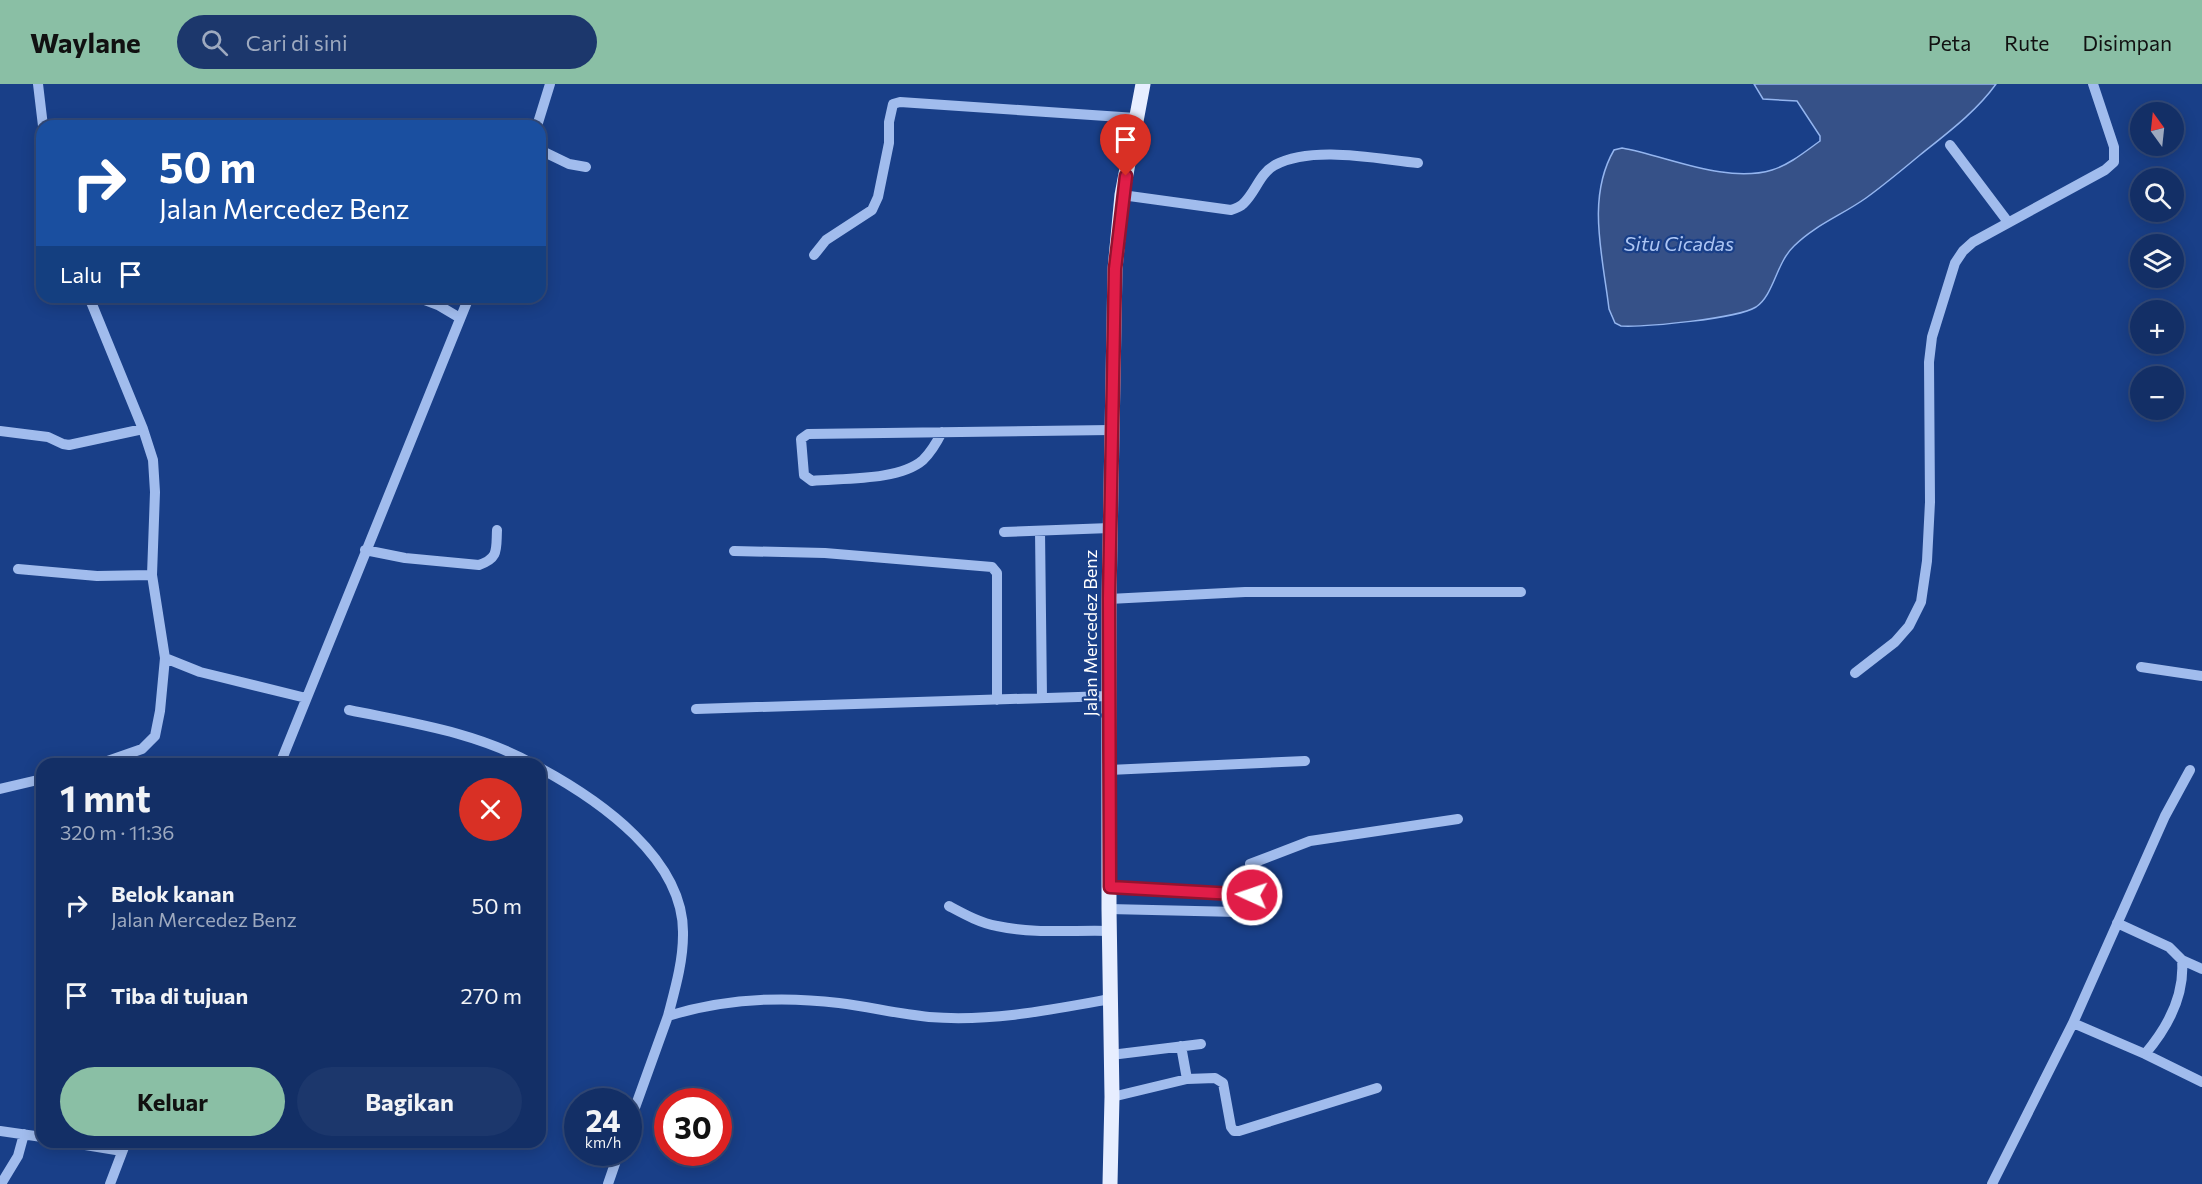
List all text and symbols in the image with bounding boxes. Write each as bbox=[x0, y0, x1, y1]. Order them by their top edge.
search box bbox=[177, 15, 597, 69]
text: Waylane bbox=[30, 25, 141, 59]
icon: search bbox=[198, 26, 231, 59]
text: Cari di sini bbox=[246, 29, 348, 56]
text: Peta bbox=[1928, 30, 1971, 55]
text: Rute bbox=[2004, 30, 2049, 55]
text: Disimpan bbox=[2082, 30, 2172, 55]
north arrow bbox=[2130, 102, 2184, 156]
map controls bbox=[2130, 102, 2184, 420]
pin bbox=[1100, 114, 1151, 176]
icon: arrive bbox=[1109, 123, 1142, 156]
text: 50 m bbox=[159, 140, 256, 192]
icon: right bbox=[60, 144, 138, 222]
button: search bbox=[2130, 168, 2184, 222]
text: Jalan Mercedez Benz bbox=[159, 192, 410, 225]
water label: Situ Cicadas bbox=[1624, 231, 1734, 255]
button: layers bbox=[2130, 234, 2184, 288]
icon: arrive bbox=[114, 258, 147, 291]
text: Lalu bbox=[60, 261, 102, 288]
button: + bbox=[2130, 300, 2184, 354]
button: − bbox=[2130, 366, 2184, 420]
street label: Jalan Mercedez Benz bbox=[1079, 549, 1101, 717]
text: 1 mnt bbox=[60, 775, 151, 819]
button: close bbox=[459, 778, 522, 841]
text: 320 m · 11:36 bbox=[60, 820, 174, 844]
position arrow bbox=[1220, 863, 1284, 927]
text: Belok kanan bbox=[111, 880, 234, 907]
icon: right bbox=[60, 889, 93, 922]
text: 50 m bbox=[472, 892, 522, 919]
text: Jalan Mercedez Benz bbox=[111, 907, 297, 931]
icon: arrive bbox=[60, 979, 93, 1012]
text: Tiba di tujuan bbox=[111, 982, 248, 1009]
text: 270 m bbox=[461, 982, 522, 1009]
button: Keluar bbox=[60, 1067, 285, 1136]
button: Bagikan bbox=[297, 1067, 522, 1136]
speed limit sign: 30 bbox=[654, 1088, 732, 1166]
text: 24 bbox=[585, 1101, 621, 1138]
text: km/h bbox=[585, 1133, 621, 1151]

